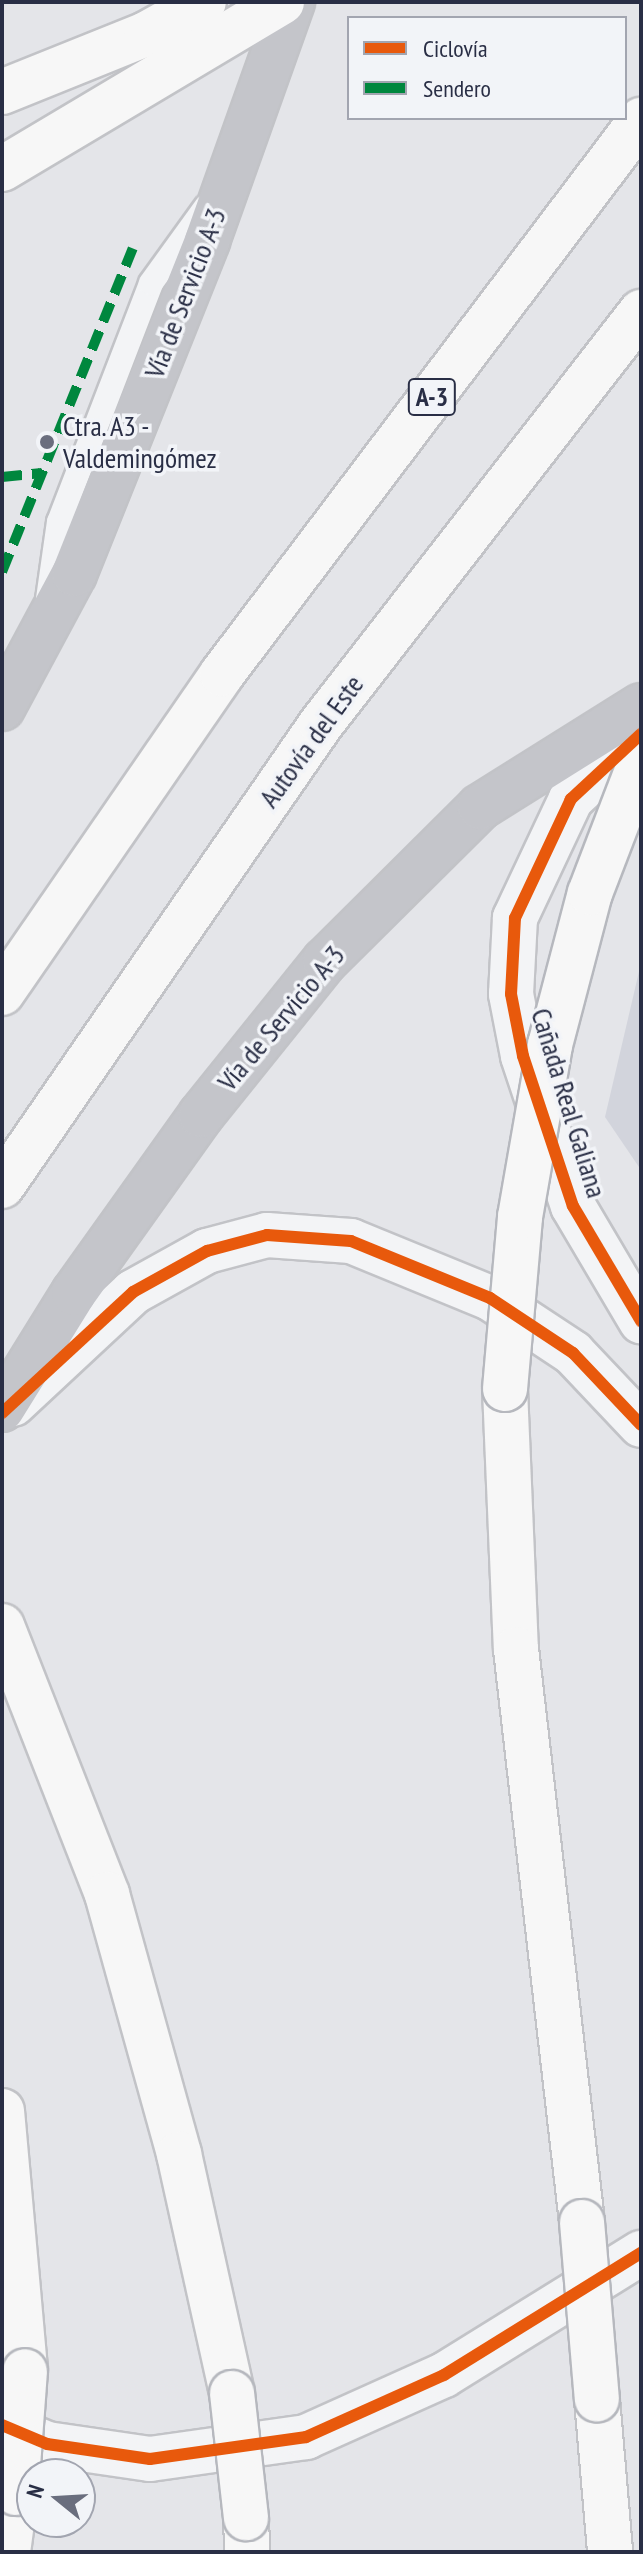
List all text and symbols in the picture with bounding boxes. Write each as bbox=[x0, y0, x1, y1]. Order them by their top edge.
legend bbox=[347, 16, 627, 120]
text: Ciclovía bbox=[423, 33, 488, 64]
text: Sendero bbox=[423, 73, 491, 104]
street label: Vía de Servicio A-3 bbox=[137, 203, 233, 383]
road number: A-3 bbox=[406, 375, 458, 419]
place label: Ctra. A3 - Valdemingómez bbox=[63, 409, 217, 475]
marker: Ctra. A3 - Valdemingómez bbox=[38, 433, 56, 451]
street label: Autovía del Este bbox=[252, 668, 370, 814]
street label: Vía de Servicio A-3 bbox=[210, 938, 352, 1098]
street label: Cañada Real Galiana bbox=[524, 1004, 614, 1202]
north arrow bbox=[16, 2458, 96, 2538]
text: N bbox=[20, 2481, 50, 2501]

